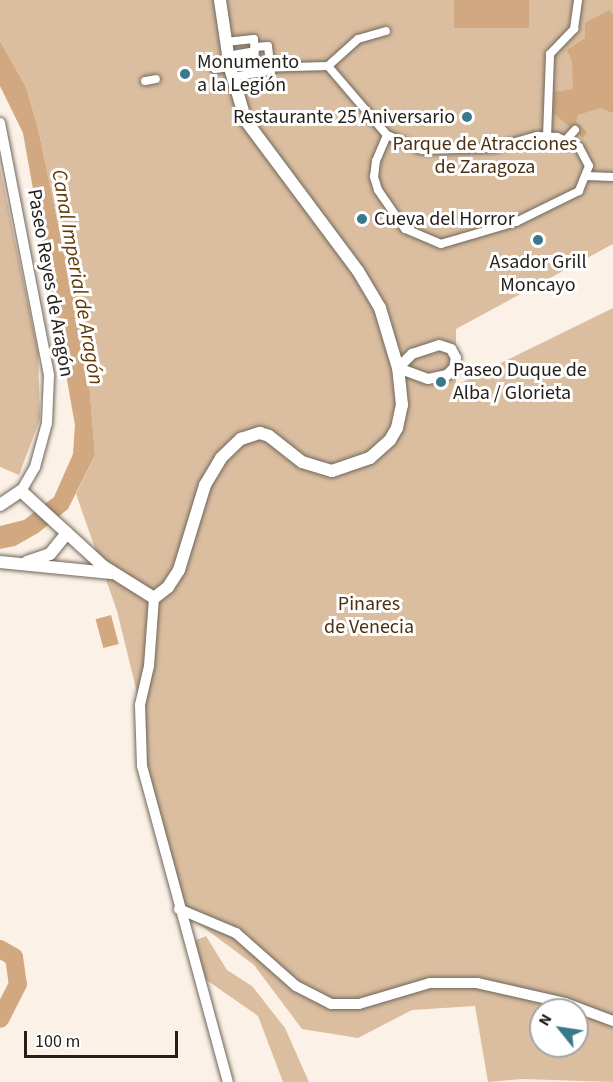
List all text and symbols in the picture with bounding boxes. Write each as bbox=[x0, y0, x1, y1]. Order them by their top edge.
place label: Monumento a la Legión bbox=[197, 51, 299, 98]
marker: Monumento a la Legión bbox=[178, 67, 192, 81]
place label: Restaurante 25 Aniversario bbox=[233, 105, 455, 129]
marker: Restaurante 25 Aniversario bbox=[460, 110, 474, 124]
park label: Parque de Atracciones de Zaragoza bbox=[393, 132, 577, 179]
water label: Canal Imperial de Aragón bbox=[47, 167, 109, 387]
street label: Paseo Reyes de Aragón bbox=[22, 187, 78, 379]
place label: Cueva del Horror bbox=[374, 207, 515, 231]
marker: Cueva del Horror bbox=[355, 212, 369, 226]
marker: Asador Grill Moncayo bbox=[531, 233, 545, 247]
place label: Asador Grill Moncayo bbox=[489, 250, 587, 297]
place label: Paseo Duque de Alba / Glorieta bbox=[453, 358, 587, 405]
marker: Paseo Duque de Alba / Glorieta bbox=[434, 375, 448, 389]
park label: Pinares de Venecia bbox=[324, 592, 414, 639]
north arrow bbox=[529, 998, 589, 1058]
text: N bbox=[533, 1010, 557, 1030]
scale bar bbox=[27, 1019, 182, 1057]
text: 100 m bbox=[35, 1029, 80, 1054]

